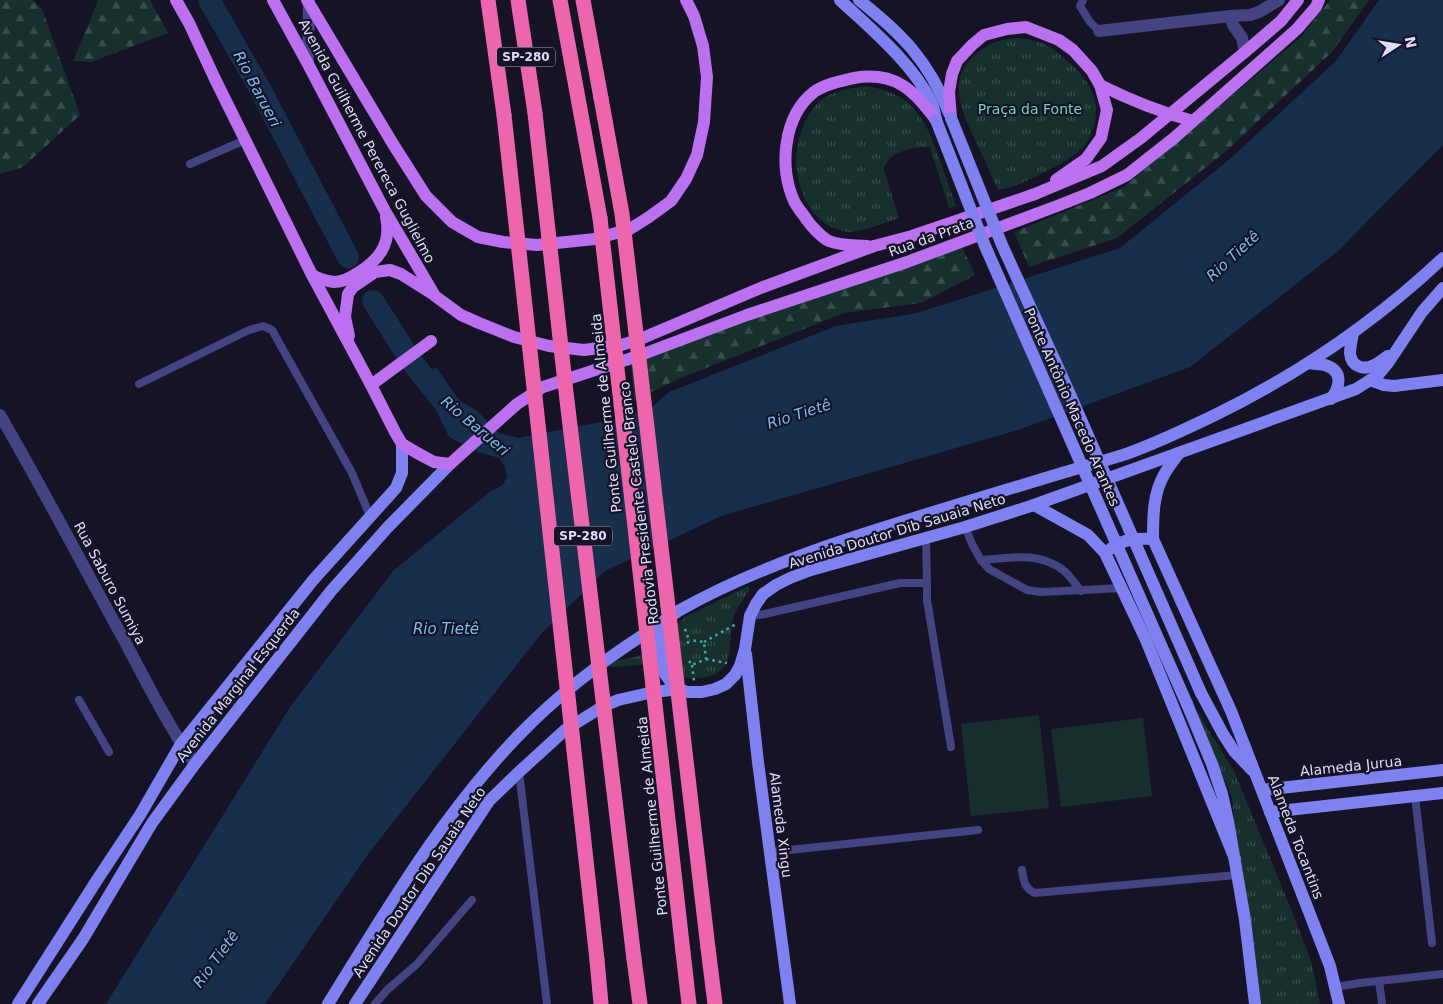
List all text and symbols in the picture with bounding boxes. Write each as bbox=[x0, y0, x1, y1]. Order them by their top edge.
street label: Avenida Guilherme Perereca Guglielmo bbox=[296, 16, 438, 266]
north arrow bbox=[1373, 20, 1423, 70]
text: N bbox=[1402, 35, 1420, 50]
water label: Rio Barueri bbox=[230, 48, 285, 131]
road number: SP-280 bbox=[497, 48, 555, 66]
park label: Praça da Fonte bbox=[978, 101, 1082, 117]
street label: Rua da Prata bbox=[886, 214, 976, 260]
water label: Rio Tietê bbox=[1203, 227, 1263, 285]
street label: Ponte Antônio Macedo Arantes bbox=[1021, 305, 1123, 509]
street label: Ponte Guilherme de Almeida bbox=[588, 313, 624, 513]
street label: Rodovia Presidente Castelo Branco bbox=[616, 381, 662, 625]
water label: Rio Barueri bbox=[437, 392, 513, 460]
water label: Rio Tietê bbox=[765, 395, 833, 433]
street label: Avenida Doutor Dib Sauaia Neto bbox=[787, 490, 1007, 572]
street label: Rua Saburo Sumiya bbox=[71, 519, 149, 647]
road number: SP-280 bbox=[554, 526, 612, 546]
street label: Avenida Marginal Esquerda bbox=[173, 605, 303, 765]
water label: Rio Tietê bbox=[413, 620, 479, 638]
street label: Ponte Guilherme de Almeida bbox=[634, 716, 670, 916]
street label: Alameda Jurua bbox=[1299, 753, 1403, 779]
street label: Alameda Xingu bbox=[767, 771, 795, 879]
street label: Alameda Tocantins bbox=[1265, 773, 1327, 901]
street label: Avenida Doutor Dib Sauaia Neto bbox=[349, 784, 489, 980]
water label: Rio Tietê bbox=[189, 927, 243, 991]

